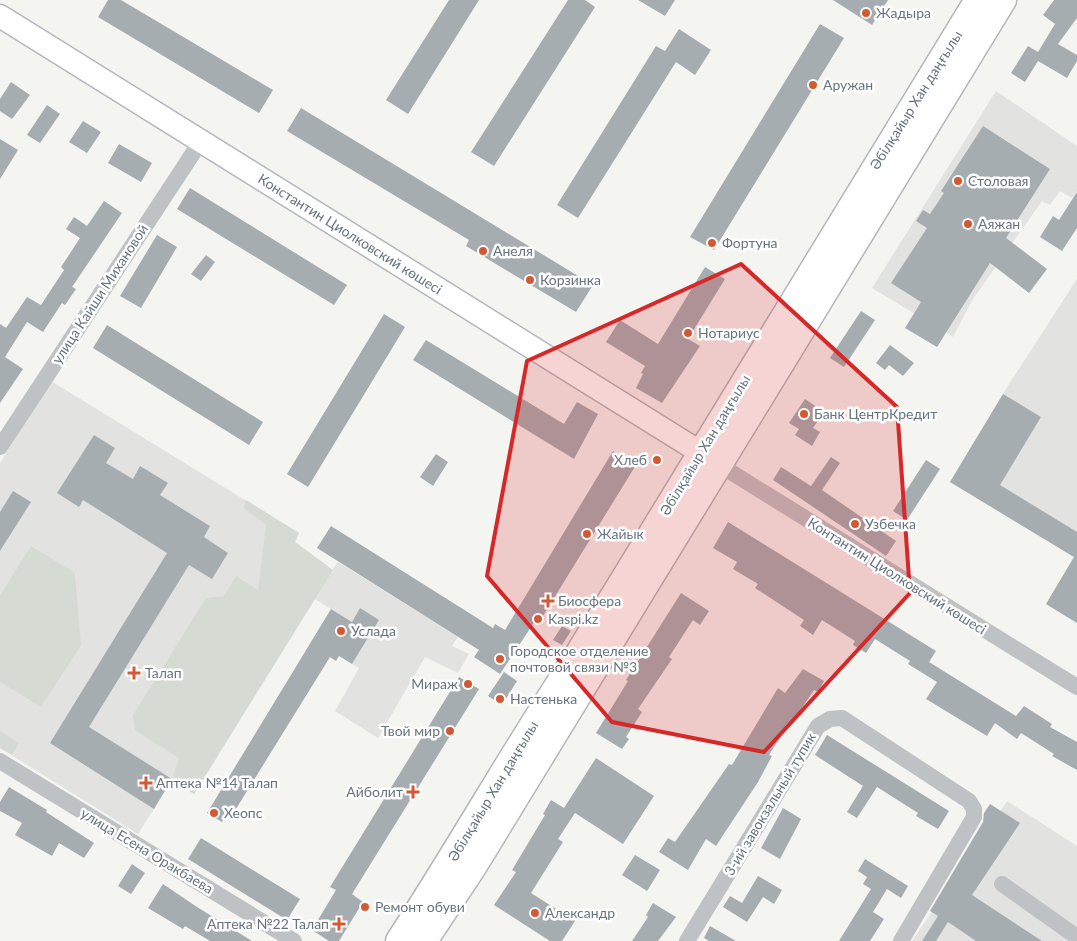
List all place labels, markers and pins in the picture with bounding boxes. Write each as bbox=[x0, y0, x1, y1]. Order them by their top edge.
place label: Жадыра bbox=[876, 4, 931, 21]
marker: Жадыра bbox=[860, 7, 872, 19]
place label: Аружан bbox=[823, 76, 873, 93]
marker: Аружан bbox=[807, 79, 819, 91]
place label: Столовая bbox=[968, 172, 1029, 189]
marker: Столовая bbox=[952, 175, 964, 187]
place label: Аяжан bbox=[978, 215, 1020, 232]
marker: Аяжан bbox=[962, 218, 974, 230]
place label: Фортуна bbox=[722, 234, 778, 251]
marker: Фортуна bbox=[706, 237, 718, 249]
place label: Анеля bbox=[493, 242, 533, 259]
marker: Анеля bbox=[477, 245, 489, 257]
place label: Корзинка bbox=[540, 271, 601, 288]
marker: Корзинка bbox=[524, 274, 536, 286]
place label: Нотариус bbox=[698, 324, 760, 341]
marker: Нотариус bbox=[682, 327, 694, 339]
place label: Банк ЦентрКредит bbox=[814, 405, 937, 422]
marker: Банк ЦентрКредит bbox=[798, 408, 810, 420]
place label: Хлеб bbox=[614, 451, 647, 468]
marker: Хлеб bbox=[651, 454, 663, 466]
place label: Узбечка bbox=[865, 515, 916, 532]
marker: Узбечка bbox=[849, 518, 861, 530]
place label: Жайык bbox=[597, 525, 645, 542]
marker: Жайык bbox=[581, 528, 593, 540]
place label: Биосфера bbox=[558, 592, 621, 609]
marker: Биосфера bbox=[542, 595, 554, 607]
place label: Kaspi.kz bbox=[548, 610, 598, 627]
marker: Kaspi.kz bbox=[532, 613, 544, 625]
place label: Услада bbox=[351, 622, 396, 639]
marker: Услада bbox=[335, 625, 347, 637]
place label: Городское отделение почтовой связи №3 bbox=[510, 642, 649, 675]
marker: Городское отделение почтовой связи №3 bbox=[494, 653, 506, 665]
place label: Талап bbox=[145, 664, 182, 681]
marker: Талап bbox=[127, 666, 141, 680]
place label: Мираж bbox=[411, 675, 458, 692]
marker: Мираж bbox=[462, 678, 474, 690]
place label: Настенька bbox=[510, 690, 577, 707]
marker: Настенька bbox=[494, 693, 506, 705]
place label: Твой мир bbox=[381, 722, 440, 739]
marker: Твой мир bbox=[444, 725, 456, 737]
place label: Аптека №14 Талап bbox=[156, 774, 278, 791]
marker: Аптека №14 Талап bbox=[140, 777, 152, 789]
place label: Айболит bbox=[346, 783, 403, 800]
marker: Айболит bbox=[407, 786, 419, 798]
place label: Хеопс bbox=[224, 804, 263, 821]
marker: Хеопс bbox=[208, 807, 220, 819]
place label: Ремонт обуви bbox=[375, 898, 465, 915]
marker: Ремонт обуви bbox=[359, 901, 371, 913]
place label: Александр bbox=[545, 904, 615, 921]
marker: Александр bbox=[529, 907, 541, 919]
place label: Аптека №22 Талап bbox=[207, 915, 329, 932]
marker: Аптека №22 Талап bbox=[333, 918, 345, 930]

